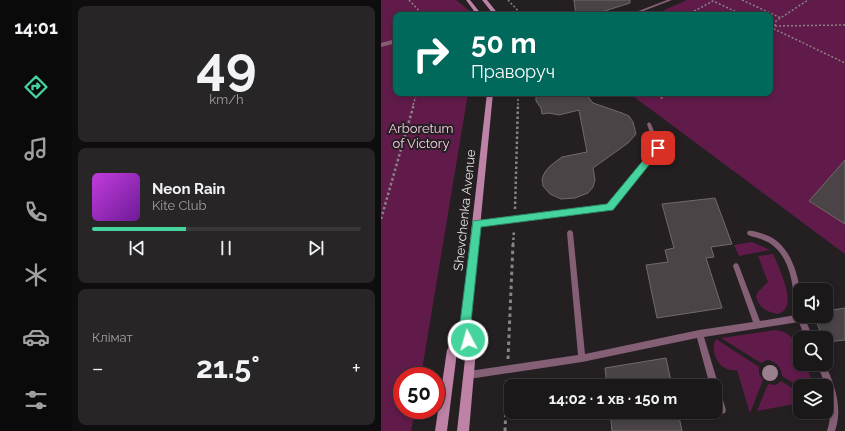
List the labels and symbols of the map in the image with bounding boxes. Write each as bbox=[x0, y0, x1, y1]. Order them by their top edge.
park label: Arboretum of Victory bbox=[388, 121, 454, 151]
pin bbox=[641, 131, 675, 165]
street label: Shevchenka Avenue bbox=[451, 148, 478, 272]
position arrow bbox=[447, 319, 489, 361]
speed limit sign: 50 bbox=[393, 367, 445, 419]

